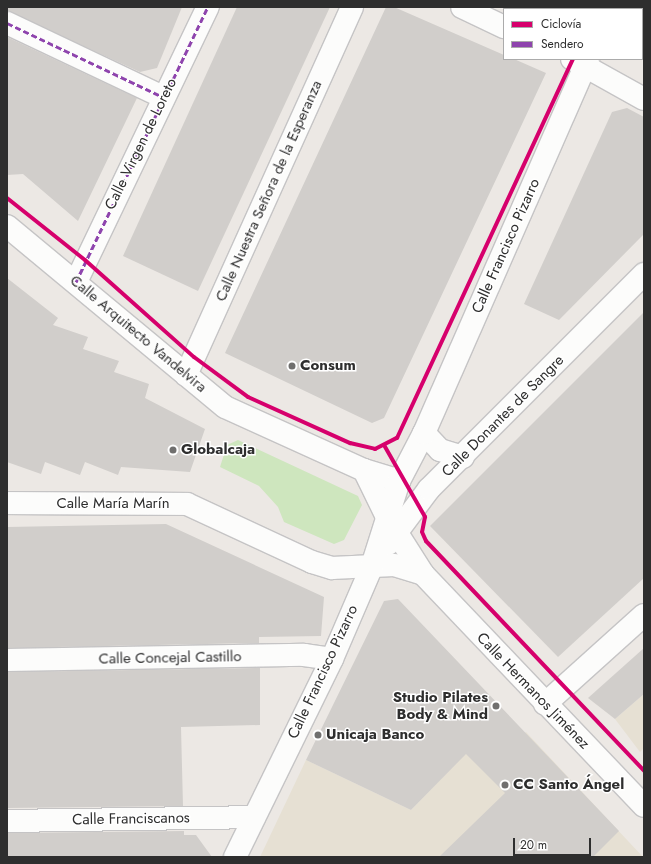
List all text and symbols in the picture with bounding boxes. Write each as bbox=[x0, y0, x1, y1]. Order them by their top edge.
legend bbox=[503, 8, 643, 60]
text: Ciclovía bbox=[541, 15, 581, 33]
text: Sendero bbox=[541, 35, 584, 53]
street label: Calle Virgen de Loreto bbox=[101, 75, 181, 213]
street label: Calle Nuestra Señora de la Esperanza bbox=[212, 78, 326, 304]
street label: Calle Francisco Pizarro bbox=[468, 176, 544, 316]
street label: Calle Arquitecto Vandelvira bbox=[66, 272, 210, 396]
street label: Calle Donantes de Sangre bbox=[438, 351, 568, 481]
place label: Consum bbox=[300, 357, 356, 375]
marker: Consum bbox=[287, 361, 297, 371]
place label: Globalcaja bbox=[181, 441, 255, 459]
marker: Globalcaja bbox=[168, 445, 178, 455]
street label: Calle María Marín bbox=[56, 495, 170, 513]
street label: Calle Francisco Pizarro bbox=[284, 602, 362, 742]
street label: Calle Hermanos Jiménez bbox=[473, 629, 593, 753]
street label: Calle Concejal Castillo bbox=[98, 648, 242, 668]
place label: Studio Pilates Body & Mind bbox=[393, 688, 488, 723]
marker: Studio Pilates Body & Mind bbox=[491, 701, 501, 711]
place label: Unicaja Banco bbox=[326, 726, 424, 744]
marker: Unicaja Banco bbox=[313, 730, 323, 740]
place label: CC Santo Ángel bbox=[513, 776, 624, 794]
marker: CC Santo Ángel bbox=[500, 780, 510, 790]
street label: Calle Franciscanos bbox=[72, 809, 190, 829]
scale bar bbox=[515, 830, 593, 856]
text: 20 m bbox=[520, 836, 547, 854]

